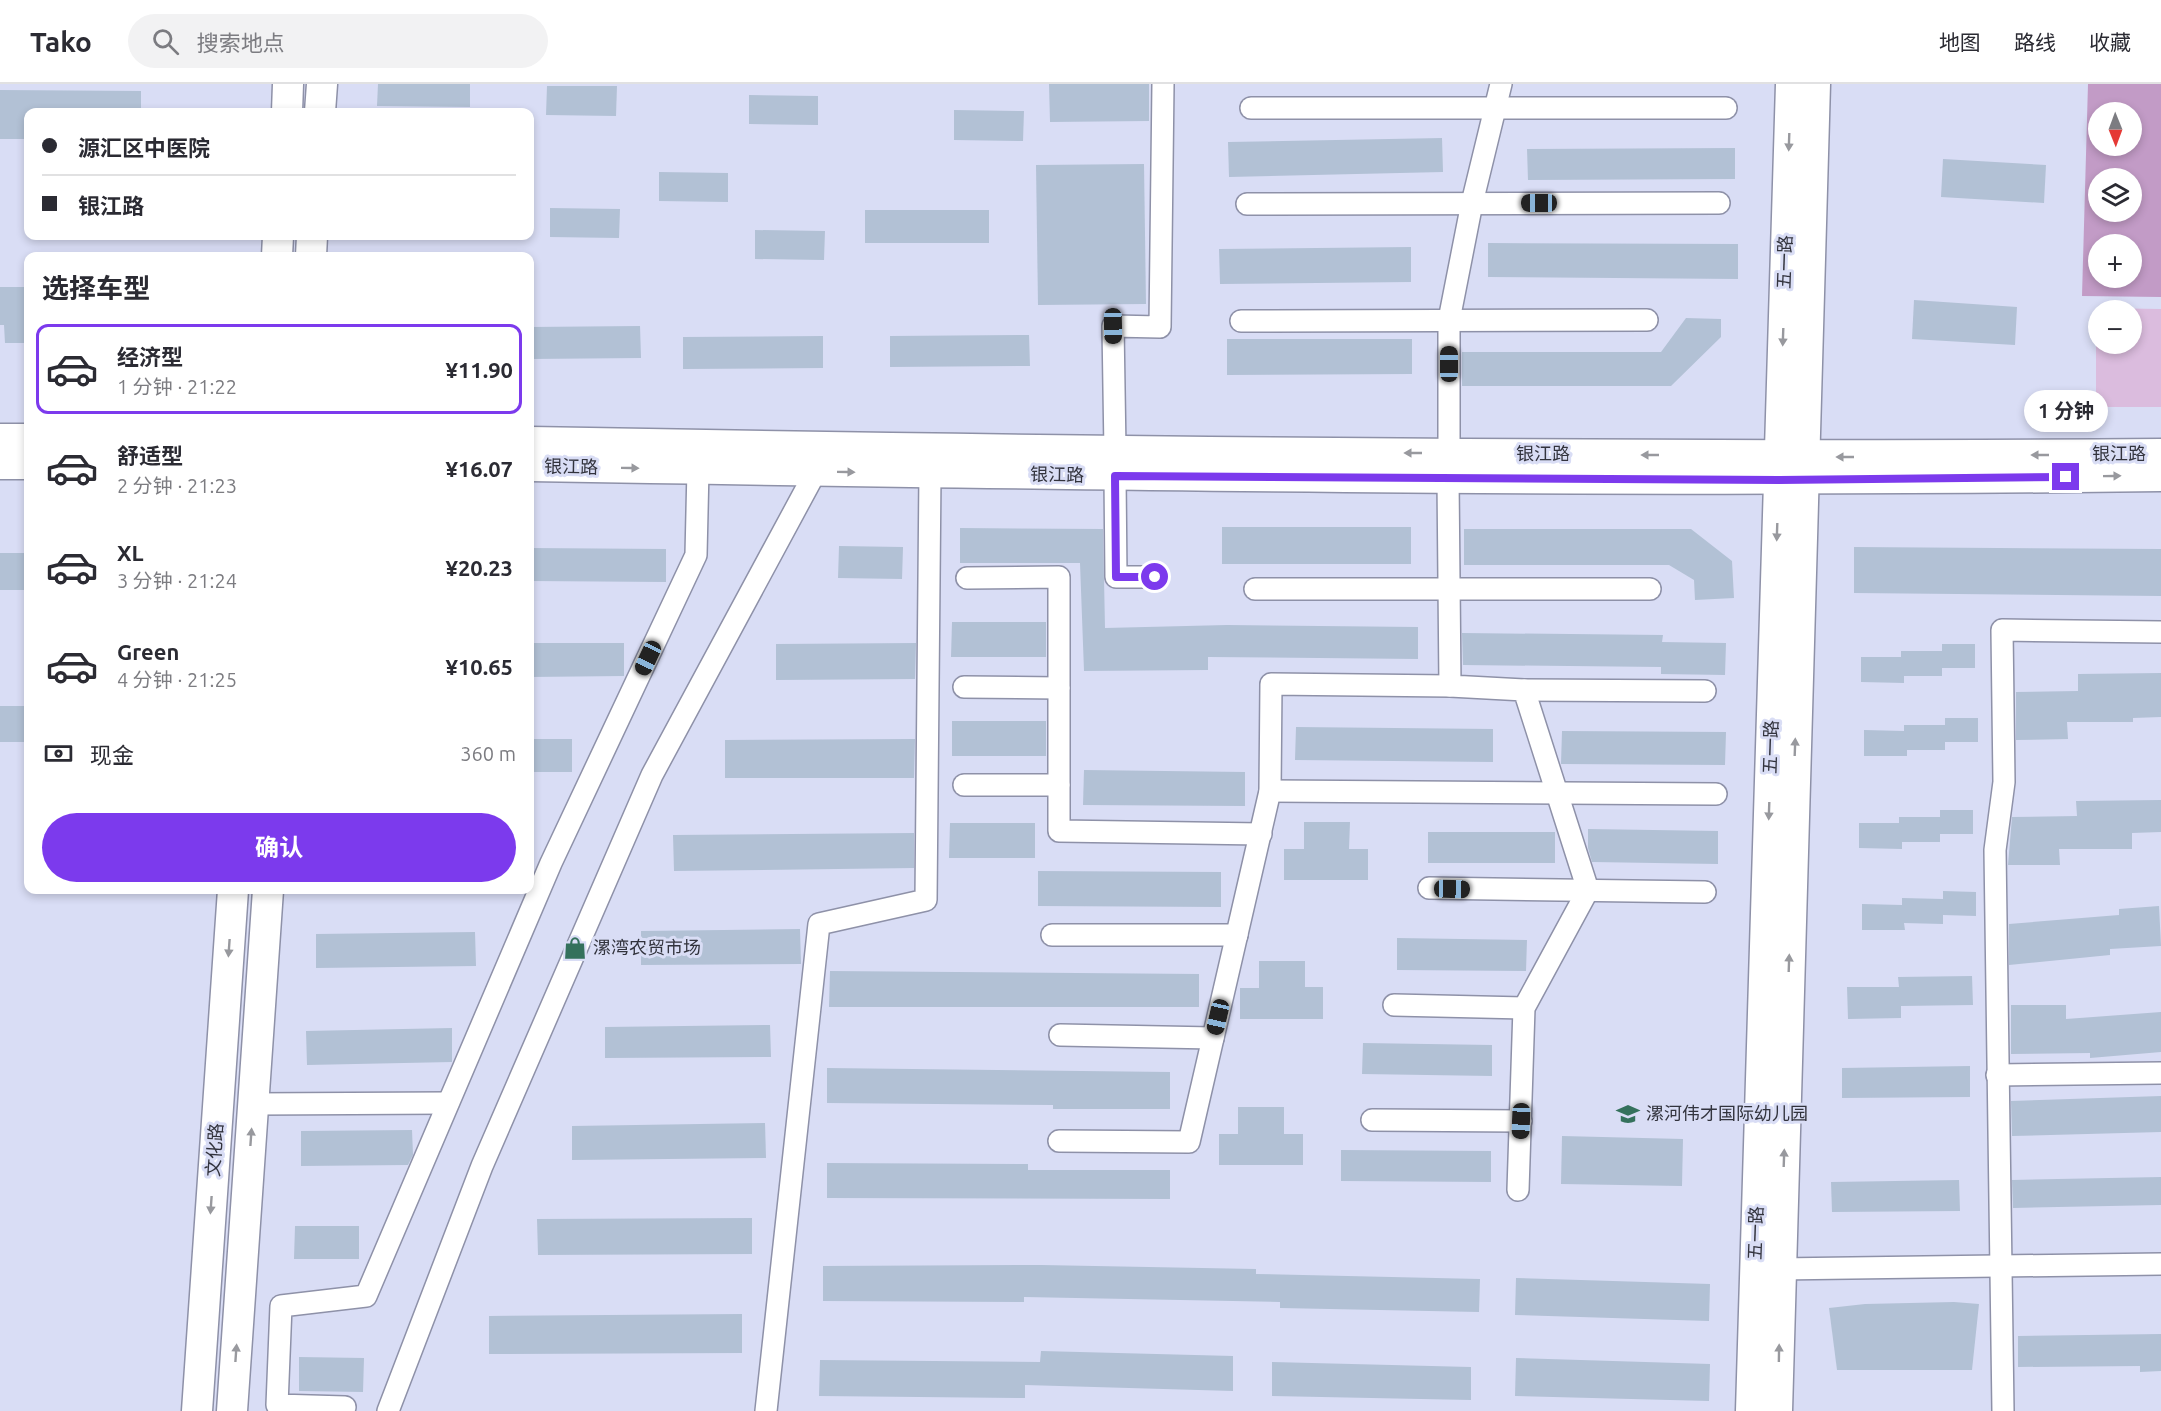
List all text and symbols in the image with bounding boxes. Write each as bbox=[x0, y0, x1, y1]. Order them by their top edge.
search box bbox=[128, 14, 548, 68]
icon: search bbox=[149, 25, 182, 58]
text: Tako bbox=[30, 26, 92, 57]
text: 搜索地点 bbox=[197, 30, 285, 55]
text: 地图 bbox=[1939, 30, 1981, 54]
text: 路线 bbox=[2014, 30, 2056, 54]
text: 收藏 bbox=[2089, 30, 2131, 54]
north arrow bbox=[2088, 102, 2142, 156]
map controls bbox=[2088, 102, 2142, 354]
one-way arrow bbox=[1784, 133, 1794, 152]
text: 源汇区中医院 bbox=[78, 135, 210, 160]
button: layers bbox=[2088, 168, 2142, 222]
text: 银江路 bbox=[78, 193, 144, 218]
car bbox=[1521, 194, 1557, 212]
button: + bbox=[2088, 234, 2142, 288]
street label: 五一路 bbox=[1773, 235, 1795, 289]
text: 选择车型 bbox=[42, 273, 150, 303]
button: − bbox=[2088, 300, 2142, 354]
car bbox=[1104, 308, 1122, 344]
one-way arrow bbox=[1778, 328, 1787, 347]
icon: car bbox=[45, 342, 99, 396]
text: 经济型 bbox=[117, 344, 183, 369]
car bbox=[1440, 346, 1458, 382]
text: ¥11.90 bbox=[446, 357, 513, 382]
text: 1 分钟 · 21:22 bbox=[117, 375, 237, 398]
callout: 1 分钟 bbox=[2024, 390, 2108, 432]
text: 1 分钟 bbox=[2038, 399, 2094, 422]
icon: car bbox=[45, 441, 99, 495]
text: 舒适型 bbox=[117, 443, 183, 468]
street label: 银江路 bbox=[1516, 443, 1570, 463]
street label: 银江路 bbox=[2092, 443, 2146, 463]
one-way arrow bbox=[1403, 448, 1422, 458]
one-way arrow bbox=[1640, 450, 1659, 460]
one-way arrow bbox=[2030, 450, 2049, 460]
one-way arrow bbox=[1835, 452, 1854, 462]
text: ¥16.07 bbox=[446, 456, 513, 481]
street label: 银江路 bbox=[544, 456, 598, 476]
one-way arrow bbox=[620, 463, 639, 473]
route end bbox=[2052, 463, 2079, 490]
street label: 银江路 bbox=[1030, 464, 1084, 484]
one-way arrow bbox=[836, 467, 855, 477]
one-way arrow bbox=[2102, 472, 2121, 481]
text: 2 分钟 · 21:23 bbox=[117, 474, 237, 497]
one-way arrow bbox=[1773, 523, 1782, 542]
icon: car bbox=[45, 540, 99, 594]
text: XL bbox=[117, 540, 144, 565]
text: ¥20.23 bbox=[446, 555, 513, 580]
route start bbox=[1141, 563, 1168, 590]
text: 3 分钟 · 21:24 bbox=[117, 569, 237, 592]
car bbox=[632, 638, 664, 678]
icon: car bbox=[45, 639, 99, 693]
text: Green bbox=[117, 639, 179, 664]
text: ¥10.65 bbox=[446, 654, 513, 679]
text: 4 分钟 · 21:25 bbox=[117, 668, 237, 691]
street label: 五一路 bbox=[1759, 720, 1781, 774]
icon: cash bbox=[42, 737, 75, 770]
one-way arrow bbox=[1791, 737, 1800, 756]
text: 现金 bbox=[90, 742, 134, 767]
text: 360 m bbox=[460, 742, 516, 765]
one-way arrow bbox=[1764, 802, 1773, 821]
button: 确认 bbox=[42, 813, 516, 882]
car bbox=[1434, 880, 1470, 898]
shop icon: 漯湾农贸市场 bbox=[562, 935, 588, 961]
place label: 漯湾农贸市场 bbox=[593, 937, 701, 957]
one-way arrow bbox=[225, 938, 234, 957]
one-way arrow bbox=[1785, 953, 1794, 972]
car bbox=[1205, 997, 1231, 1037]
school or university icon: 漯河伟才国际幼儿园 bbox=[1615, 1101, 1641, 1127]
car bbox=[1511, 1103, 1531, 1139]
place label: 漯河伟才国际幼儿园 bbox=[1646, 1103, 1808, 1123]
street label: 文化路 bbox=[202, 1122, 226, 1178]
one-way arrow bbox=[246, 1128, 256, 1147]
one-way arrow bbox=[1779, 1148, 1789, 1167]
one-way arrow bbox=[207, 1196, 216, 1215]
street label: 五一路 bbox=[1744, 1206, 1766, 1260]
one-way arrow bbox=[231, 1343, 241, 1362]
one-way arrow bbox=[1774, 1343, 1784, 1362]

